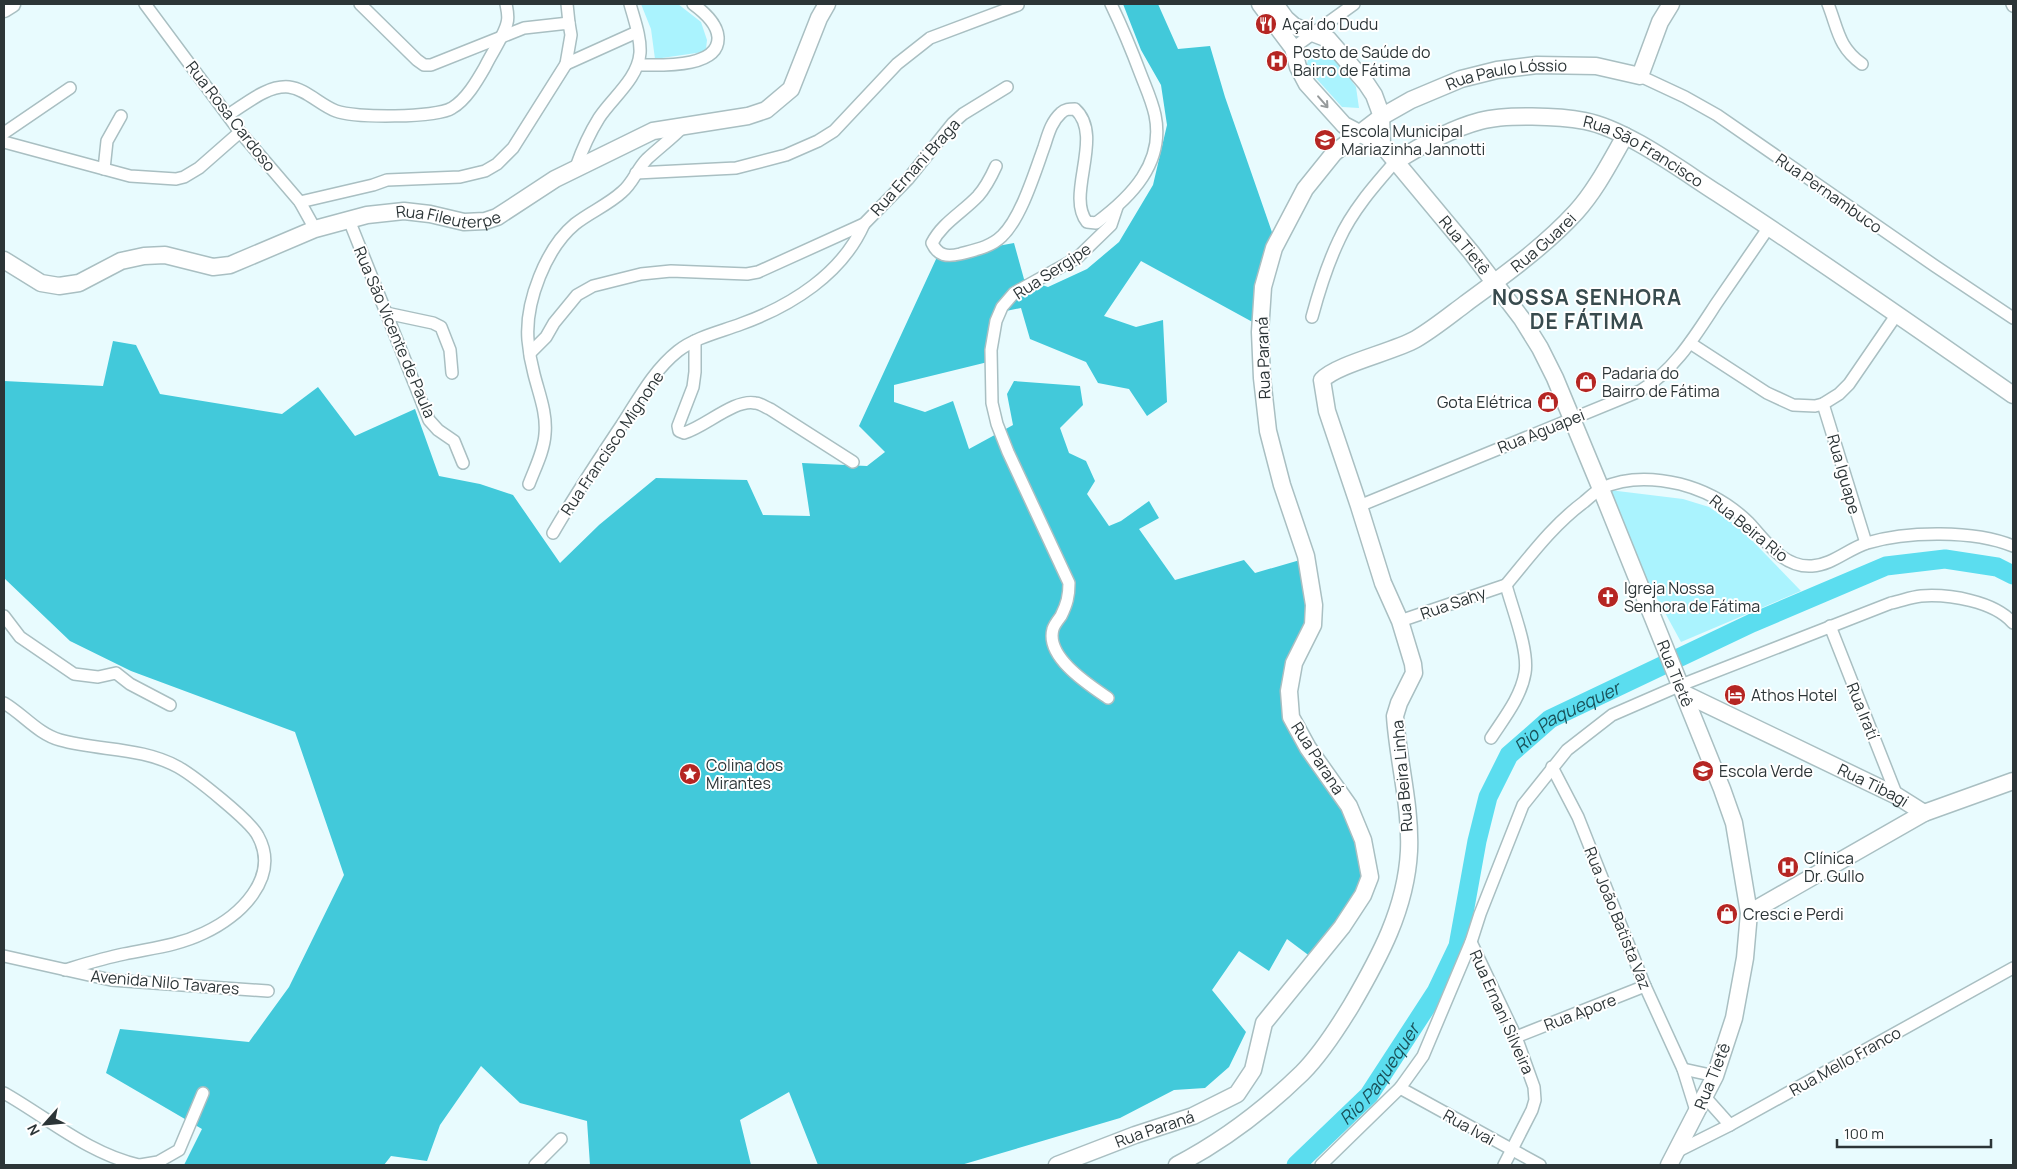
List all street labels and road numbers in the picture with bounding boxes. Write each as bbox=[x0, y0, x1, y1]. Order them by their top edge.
street label: Rua Paulo Lóssio bbox=[1442, 54, 1567, 95]
street label: Rua Rosa Cardoso bbox=[181, 56, 281, 176]
street label: Rua São Francisco bbox=[1581, 110, 1708, 192]
street label: Rua Ernani Braga bbox=[865, 114, 965, 220]
street label: Rua Pernambuco bbox=[1771, 148, 1887, 238]
street label: Rua Fileuterpe bbox=[395, 200, 504, 233]
street label: Rua Guarei bbox=[1506, 208, 1581, 277]
street label: Rua Tietê bbox=[1434, 211, 1495, 279]
street label: Rua Sergipe bbox=[1009, 238, 1095, 304]
street label: Rua São Vicente de Paula bbox=[349, 243, 441, 421]
street label: Rua Paraná bbox=[1251, 316, 1275, 400]
street label: Rua Francisco Mignone bbox=[555, 366, 669, 520]
street label: Rua Aguapei bbox=[1494, 404, 1588, 458]
street label: Rua Iguape bbox=[1822, 432, 1866, 516]
street label: Rua Beira Rio bbox=[1705, 489, 1793, 567]
street label: Rua Sahy bbox=[1417, 581, 1489, 625]
street label: Rua Tietê bbox=[1652, 637, 1699, 710]
street label: Rua Iratí bbox=[1842, 679, 1885, 743]
street label: Rua Paraná bbox=[1286, 717, 1350, 799]
street label: Rua Beira Linha bbox=[1386, 719, 1418, 833]
street label: Rua Tibagi bbox=[1834, 758, 1913, 812]
street label: Rua João Batista Vaz bbox=[1579, 843, 1657, 993]
street label: Rua Ernani Silveira bbox=[1465, 946, 1539, 1078]
street label: Avenida Nilo Tavares bbox=[90, 965, 240, 999]
street label: Rua Apore bbox=[1541, 988, 1619, 1036]
street label: Rua Mello Franco bbox=[1785, 1021, 1905, 1101]
street label: Rua Tietê bbox=[1689, 1039, 1735, 1113]
street label: Rua Ivai bbox=[1439, 1104, 1499, 1150]
street label: Rua Paraná bbox=[1112, 1105, 1197, 1153]

